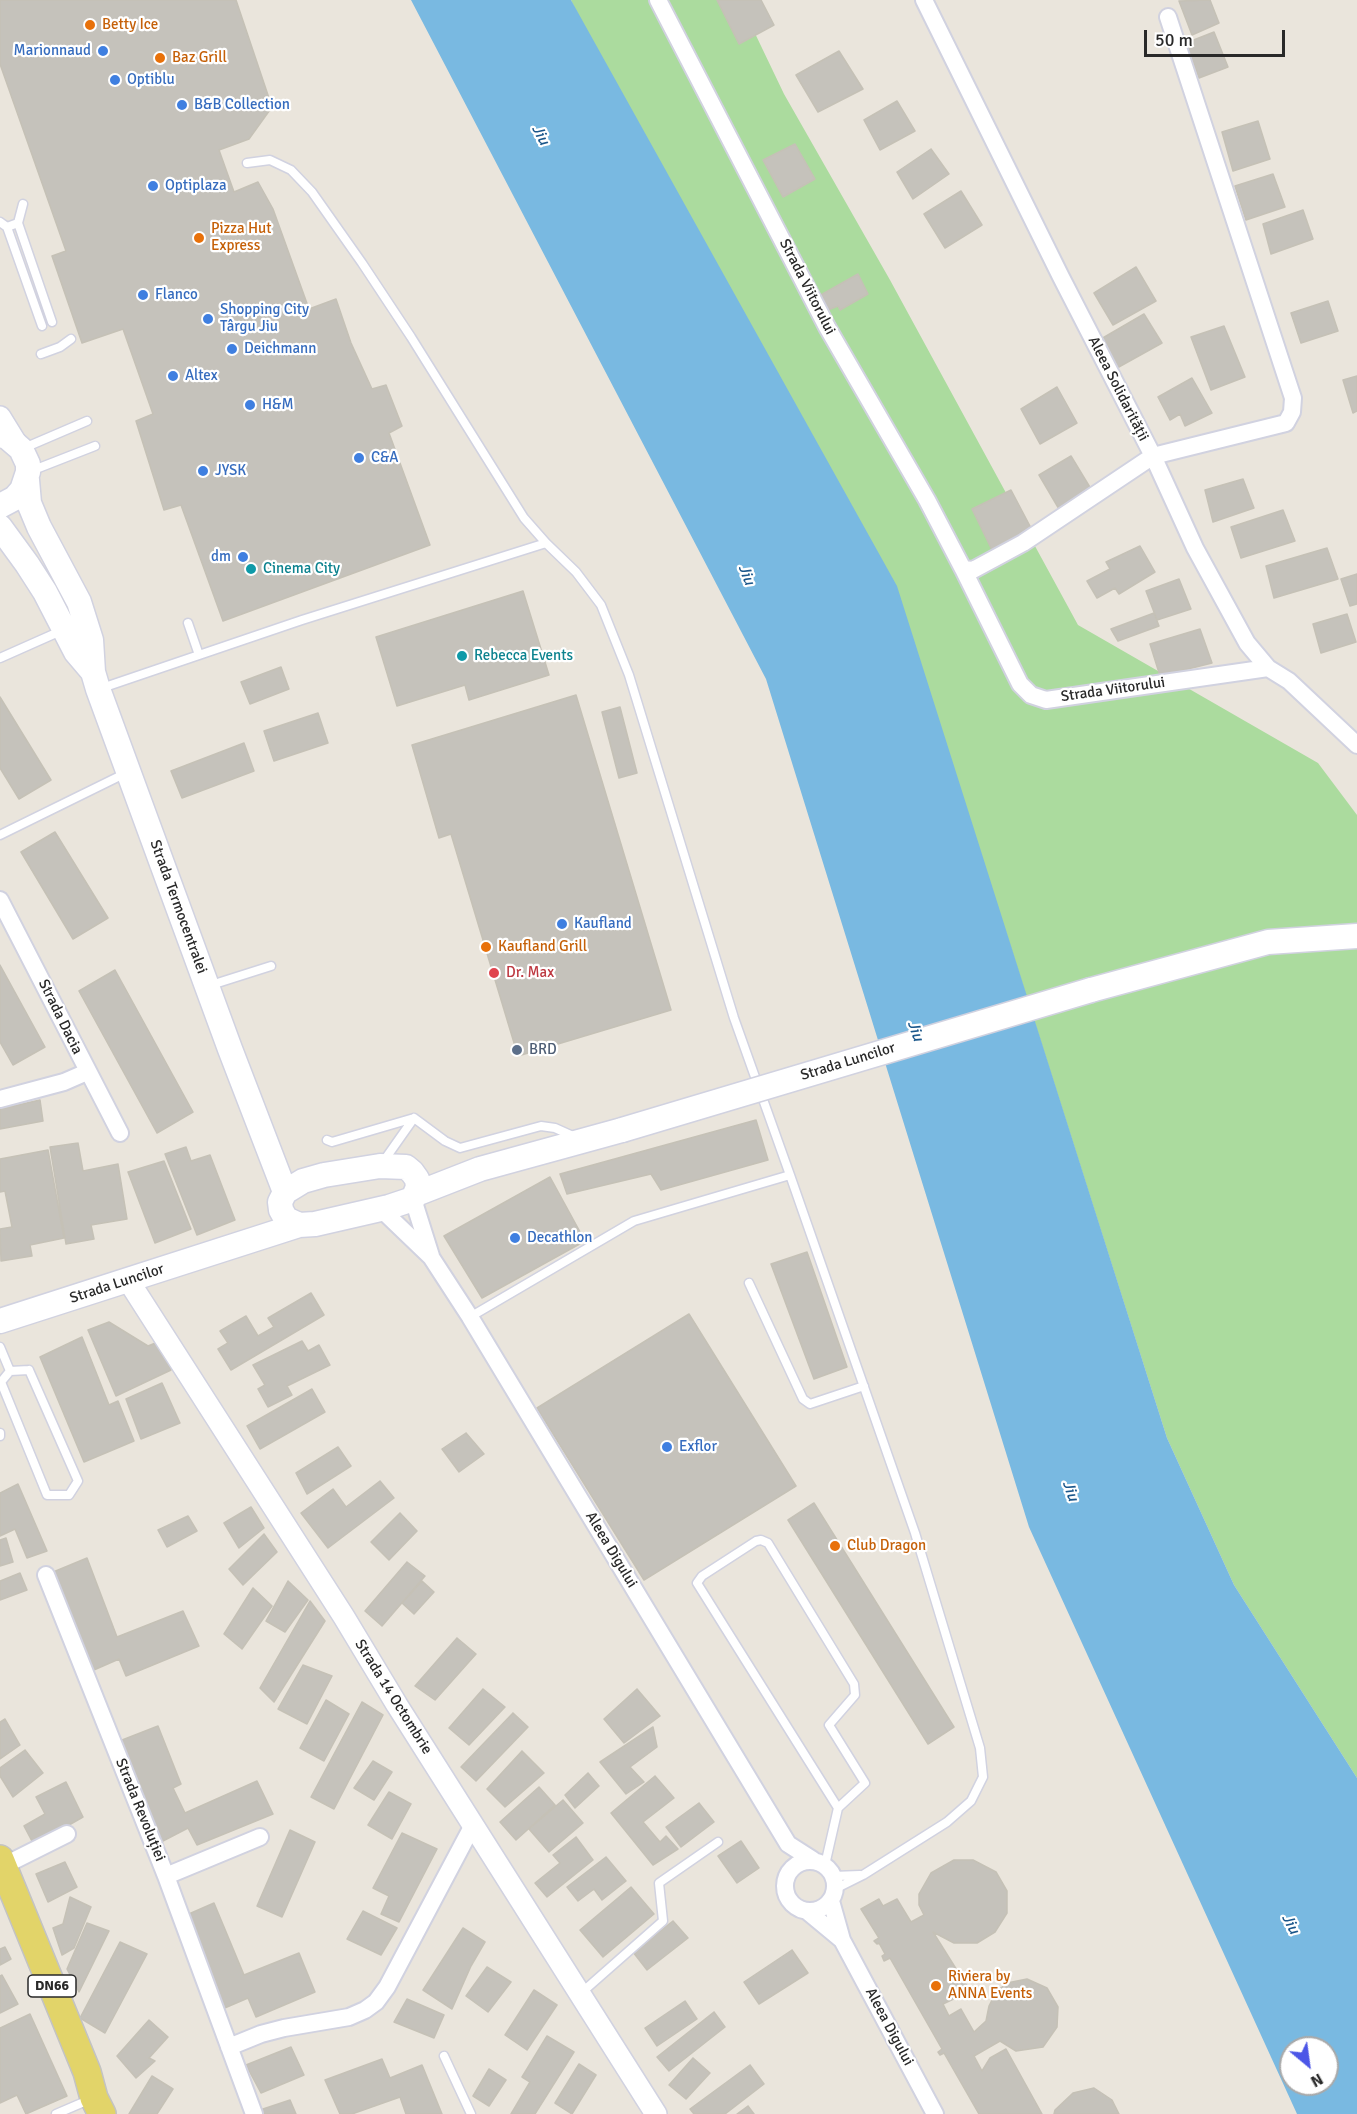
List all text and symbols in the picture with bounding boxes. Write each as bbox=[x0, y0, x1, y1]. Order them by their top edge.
place label: Betty Ice bbox=[102, 16, 158, 34]
marker: Betty Ice bbox=[83, 18, 97, 32]
scale bar bbox=[1147, 18, 1288, 56]
text: 50 m bbox=[1155, 29, 1193, 51]
place label: Marionnaud bbox=[14, 42, 91, 60]
marker: Marionnaud bbox=[96, 44, 110, 58]
place label: Baz Grill bbox=[172, 49, 227, 67]
marker: Baz Grill bbox=[153, 51, 167, 65]
place label: Optiblu bbox=[127, 71, 175, 89]
marker: Optiblu bbox=[108, 73, 122, 87]
place label: B&B Collection bbox=[194, 96, 290, 114]
marker: B&B Collection bbox=[175, 98, 189, 112]
water label: Jiu bbox=[527, 122, 553, 148]
place label: Optiplaza bbox=[165, 177, 227, 195]
marker: Optiplaza bbox=[146, 179, 160, 193]
place label: Pizza Hut Express bbox=[211, 220, 271, 255]
marker: Pizza Hut Express bbox=[192, 231, 206, 245]
street label: Strada Viitorului bbox=[775, 236, 839, 338]
place label: Flanco bbox=[155, 286, 198, 304]
marker: Flanco bbox=[136, 288, 150, 302]
place label: Shopping City Târgu Jiu bbox=[220, 301, 309, 336]
marker: Shopping City Târgu Jiu bbox=[201, 312, 215, 326]
street label: Aleea Solidarității bbox=[1084, 334, 1152, 444]
place label: Deichmann bbox=[244, 340, 316, 358]
marker: Deichmann bbox=[225, 342, 239, 356]
place label: Altex bbox=[185, 367, 218, 385]
marker: Altex bbox=[166, 369, 180, 383]
place label: H&M bbox=[262, 396, 294, 414]
marker: H&M bbox=[243, 398, 257, 412]
place label: C&A bbox=[371, 449, 398, 467]
marker: C&A bbox=[352, 451, 366, 465]
place label: JYSK bbox=[215, 462, 246, 480]
marker: JYSK bbox=[196, 464, 210, 478]
place label: dm bbox=[211, 548, 231, 566]
marker: dm bbox=[236, 550, 250, 564]
place label: Cinema City bbox=[263, 560, 340, 578]
marker: Cinema City bbox=[244, 562, 258, 576]
water label: Jiu bbox=[733, 562, 759, 588]
place label: Rebecca Events bbox=[474, 647, 573, 665]
marker: Rebecca Events bbox=[455, 649, 469, 663]
street label: Strada Viitorului bbox=[1060, 674, 1166, 706]
street label: Strada Termocentralei bbox=[145, 838, 211, 976]
place label: Kaufland bbox=[574, 915, 632, 933]
marker: Kaufland bbox=[555, 917, 569, 931]
place label: Kaufland Grill bbox=[498, 938, 587, 956]
marker: Kaufland Grill bbox=[479, 940, 493, 954]
place label: Dr. Max bbox=[506, 964, 554, 982]
marker: Dr. Max bbox=[487, 966, 501, 980]
street label: Strada Dacia bbox=[34, 976, 86, 1058]
water label: Jiu bbox=[903, 1018, 927, 1044]
street label: Strada Luncilor bbox=[798, 1039, 898, 1085]
place label: BRD bbox=[529, 1041, 557, 1059]
marker: BRD bbox=[510, 1043, 524, 1057]
place label: Decathlon bbox=[527, 1229, 592, 1247]
marker: Decathlon bbox=[508, 1231, 522, 1245]
street label: Strada Luncilor bbox=[68, 1260, 166, 1308]
place label: Exflor bbox=[679, 1438, 717, 1456]
marker: Exflor bbox=[660, 1440, 674, 1454]
water label: Jiu bbox=[1058, 1478, 1082, 1504]
street label: Aleea Digului bbox=[581, 1509, 641, 1591]
place label: Club Dragon bbox=[847, 1537, 926, 1555]
marker: Club Dragon bbox=[828, 1539, 842, 1553]
street label: Strada 14 Octombrie bbox=[350, 1636, 436, 1758]
street label: Strada Revoluției bbox=[111, 1756, 169, 1864]
water label: Jiu bbox=[1277, 1911, 1303, 1937]
place label: Riviera by ANNA Events bbox=[948, 1968, 1032, 2003]
road number: DN66 bbox=[28, 1975, 76, 1997]
marker: Riviera by ANNA Events bbox=[929, 1979, 943, 1993]
street label: Aleea Digului bbox=[861, 1985, 917, 2069]
north arrow bbox=[1279, 2036, 1339, 2096]
text: N bbox=[1307, 2069, 1326, 2091]

